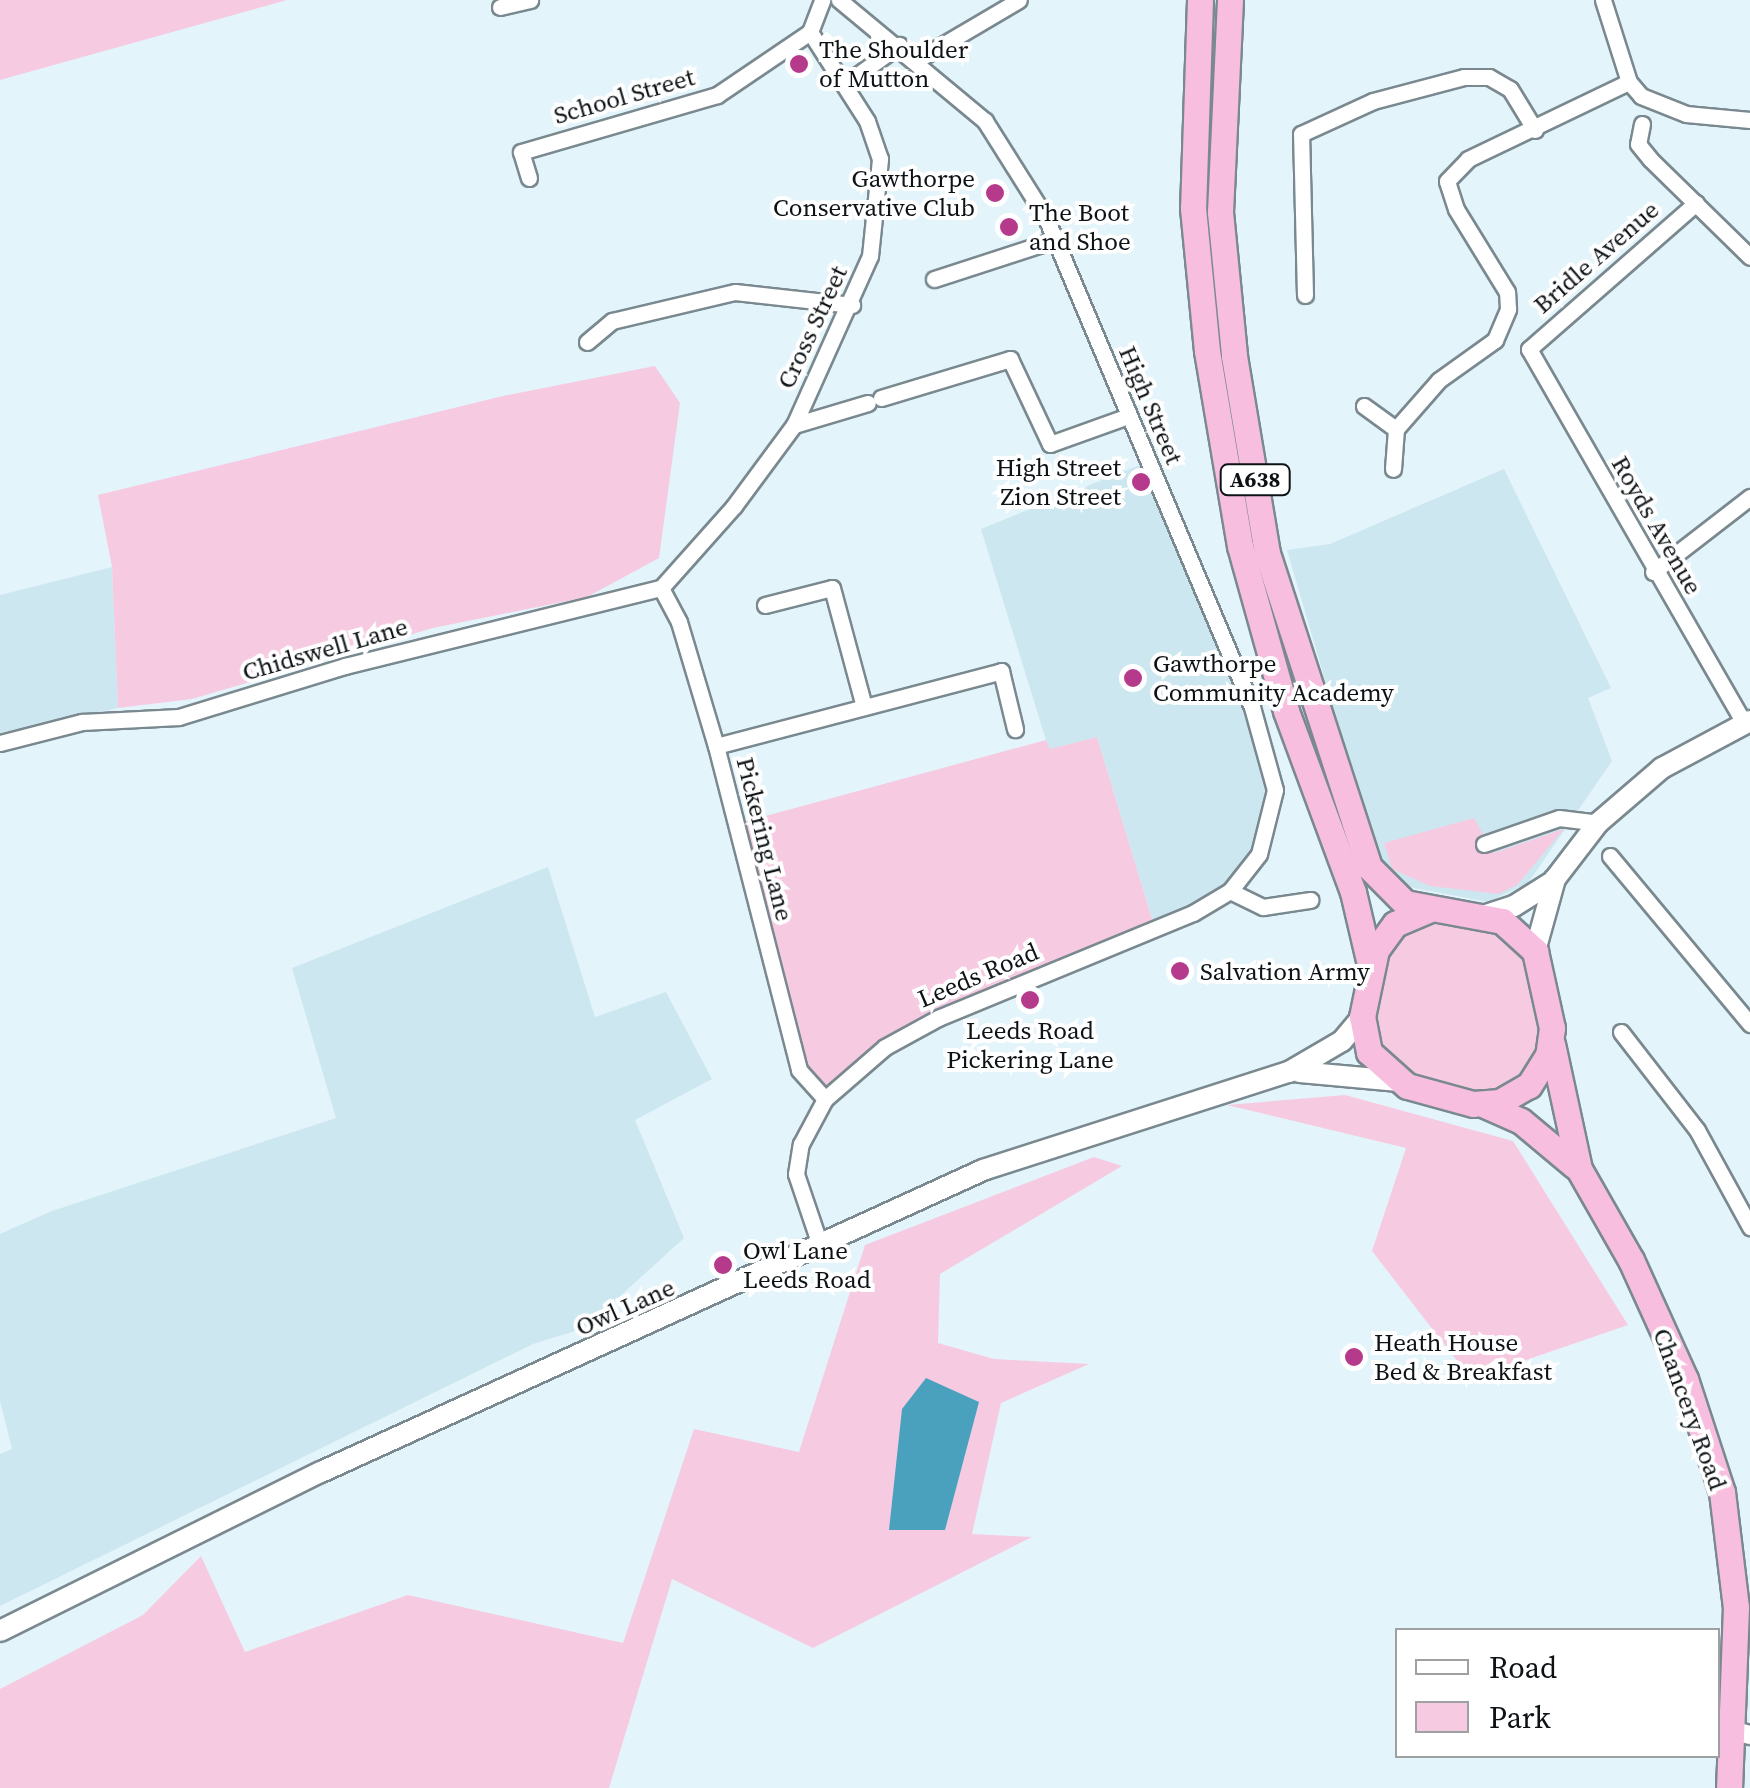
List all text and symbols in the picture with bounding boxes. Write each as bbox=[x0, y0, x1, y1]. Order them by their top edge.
place label: The Shoulder of Mutton bbox=[819, 35, 968, 94]
marker: The Shoulder of Mutton bbox=[788, 53, 810, 75]
street label: School Street bbox=[550, 62, 698, 130]
place label: Gawthorpe Conservative Club bbox=[773, 164, 975, 223]
marker: Gawthorpe Conservative Club bbox=[984, 182, 1006, 204]
street label: Bridle Avenue bbox=[1527, 194, 1665, 320]
place label: The Boot and Shoe bbox=[1029, 198, 1131, 257]
marker: The Boot and Shoe bbox=[998, 216, 1020, 238]
street label: Cross Street bbox=[771, 261, 853, 393]
street label: High Street bbox=[1113, 341, 1189, 469]
street label: Royds Avenue bbox=[1605, 451, 1709, 599]
place label: High Street Zion Street bbox=[996, 453, 1121, 512]
road number: A638 bbox=[1218, 463, 1292, 497]
marker: High Street Zion Street bbox=[1130, 471, 1152, 493]
street label: Chidswell Lane bbox=[239, 611, 411, 687]
place label: Gawthorpe Community Academy bbox=[1153, 649, 1394, 708]
marker: Gawthorpe Community Academy bbox=[1122, 667, 1144, 689]
street label: Pickering Lane bbox=[730, 754, 800, 924]
street label: Leeds Road bbox=[913, 936, 1043, 1014]
place label: Salvation Army bbox=[1200, 956, 1370, 986]
marker: Salvation Army bbox=[1169, 960, 1191, 982]
marker: Leeds Road Pickering Lane bbox=[1019, 989, 1041, 1011]
place label: Leeds Road Pickering Lane bbox=[946, 1016, 1114, 1075]
place label: Owl Lane Leeds Road bbox=[743, 1236, 871, 1295]
marker: Owl Lane Leeds Road bbox=[712, 1254, 734, 1276]
street label: Owl Lane bbox=[571, 1272, 679, 1342]
street label: Chancery Road bbox=[1647, 1324, 1733, 1494]
place label: Heath House Bed & Breakfast bbox=[1374, 1328, 1552, 1387]
marker: Heath House Bed & Breakfast bbox=[1343, 1346, 1365, 1368]
legend bbox=[1395, 1628, 1720, 1758]
text: Road bbox=[1489, 1647, 1557, 1688]
text: Park bbox=[1489, 1697, 1551, 1738]

